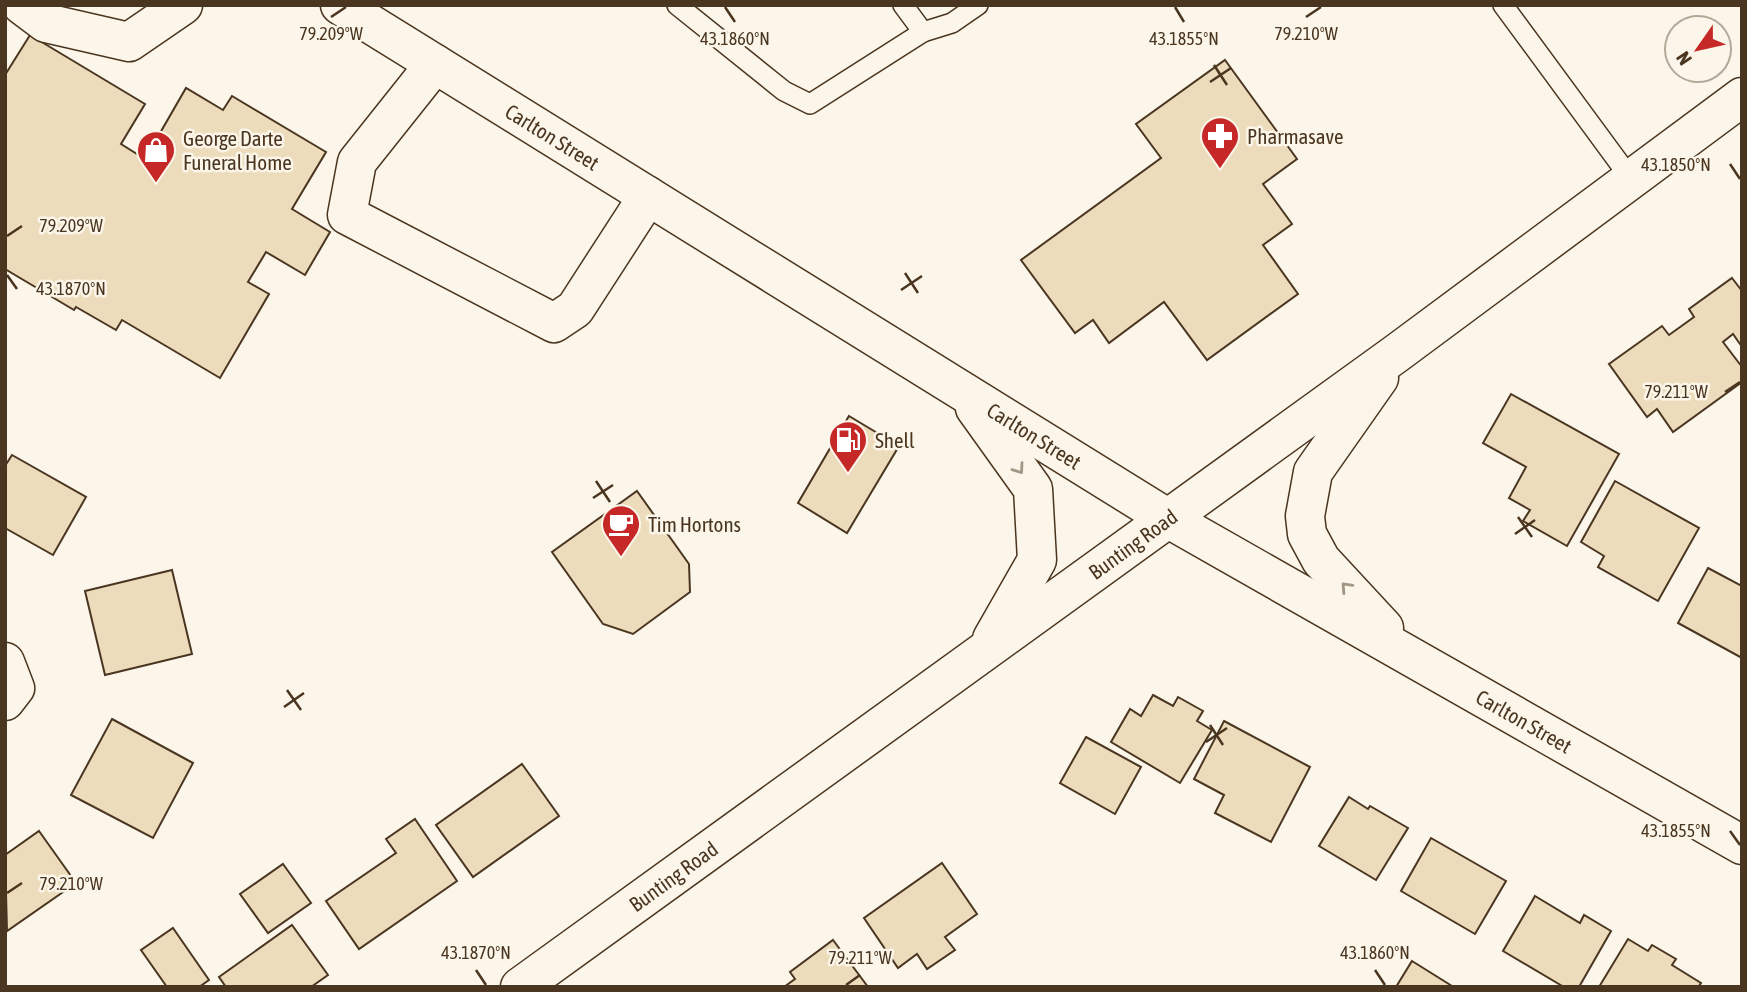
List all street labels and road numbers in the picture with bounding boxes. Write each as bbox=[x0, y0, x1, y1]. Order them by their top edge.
street label: Carlton Street bbox=[501, 99, 604, 175]
street label: Carlton Street bbox=[983, 398, 1086, 474]
street label: Bunting Road bbox=[1084, 504, 1182, 584]
street label: Carlton Street bbox=[1472, 684, 1576, 758]
street label: Bunting Road bbox=[624, 836, 722, 916]

